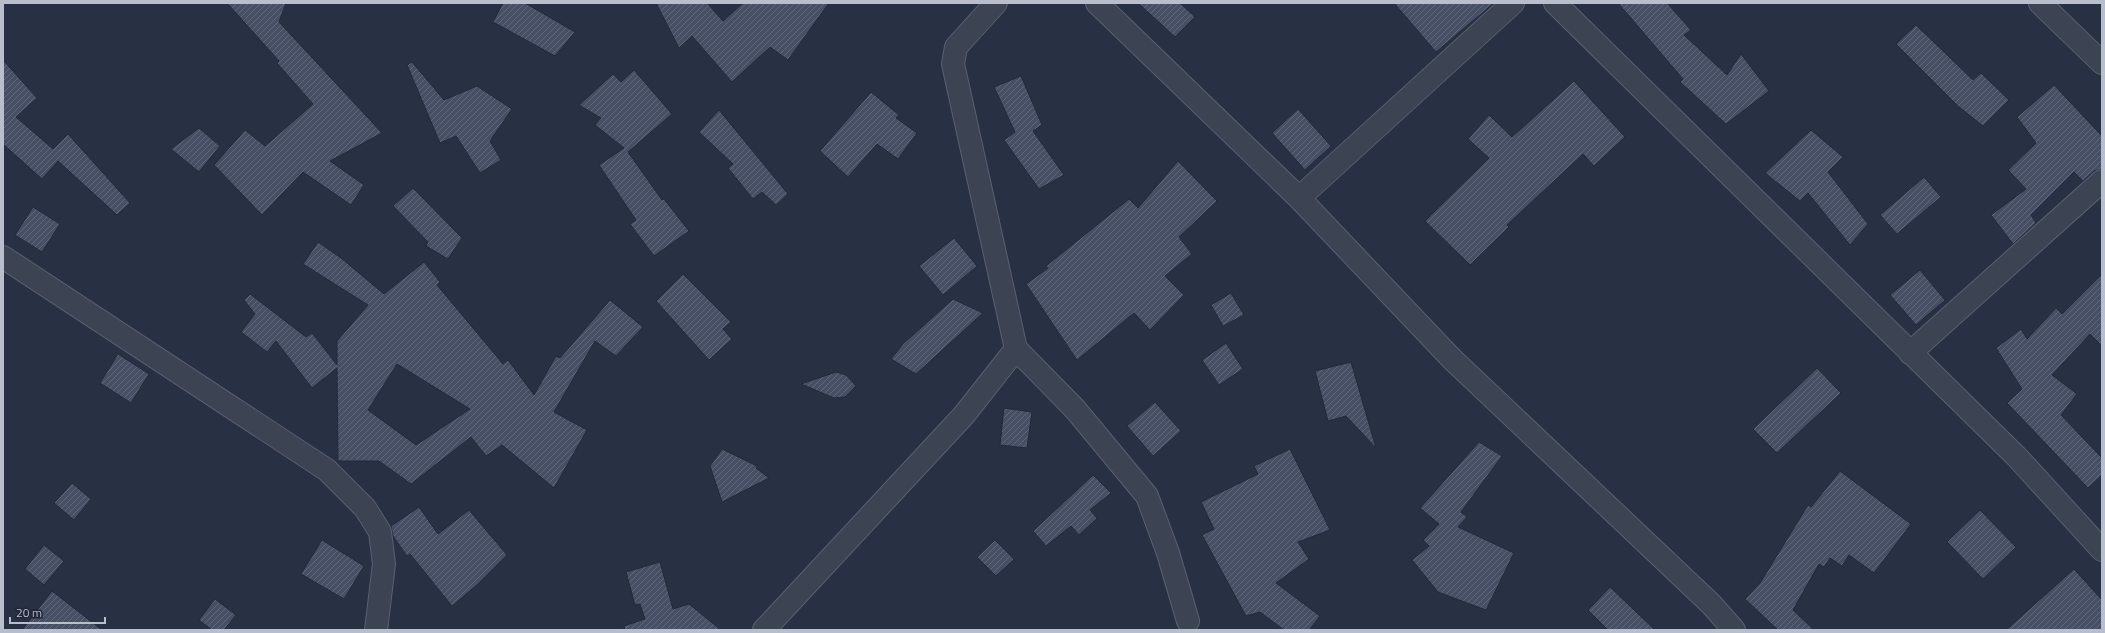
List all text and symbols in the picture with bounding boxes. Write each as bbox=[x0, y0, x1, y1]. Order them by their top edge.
scale bar bbox=[10, 599, 105, 625]
text: 20 m bbox=[16, 603, 42, 622]

